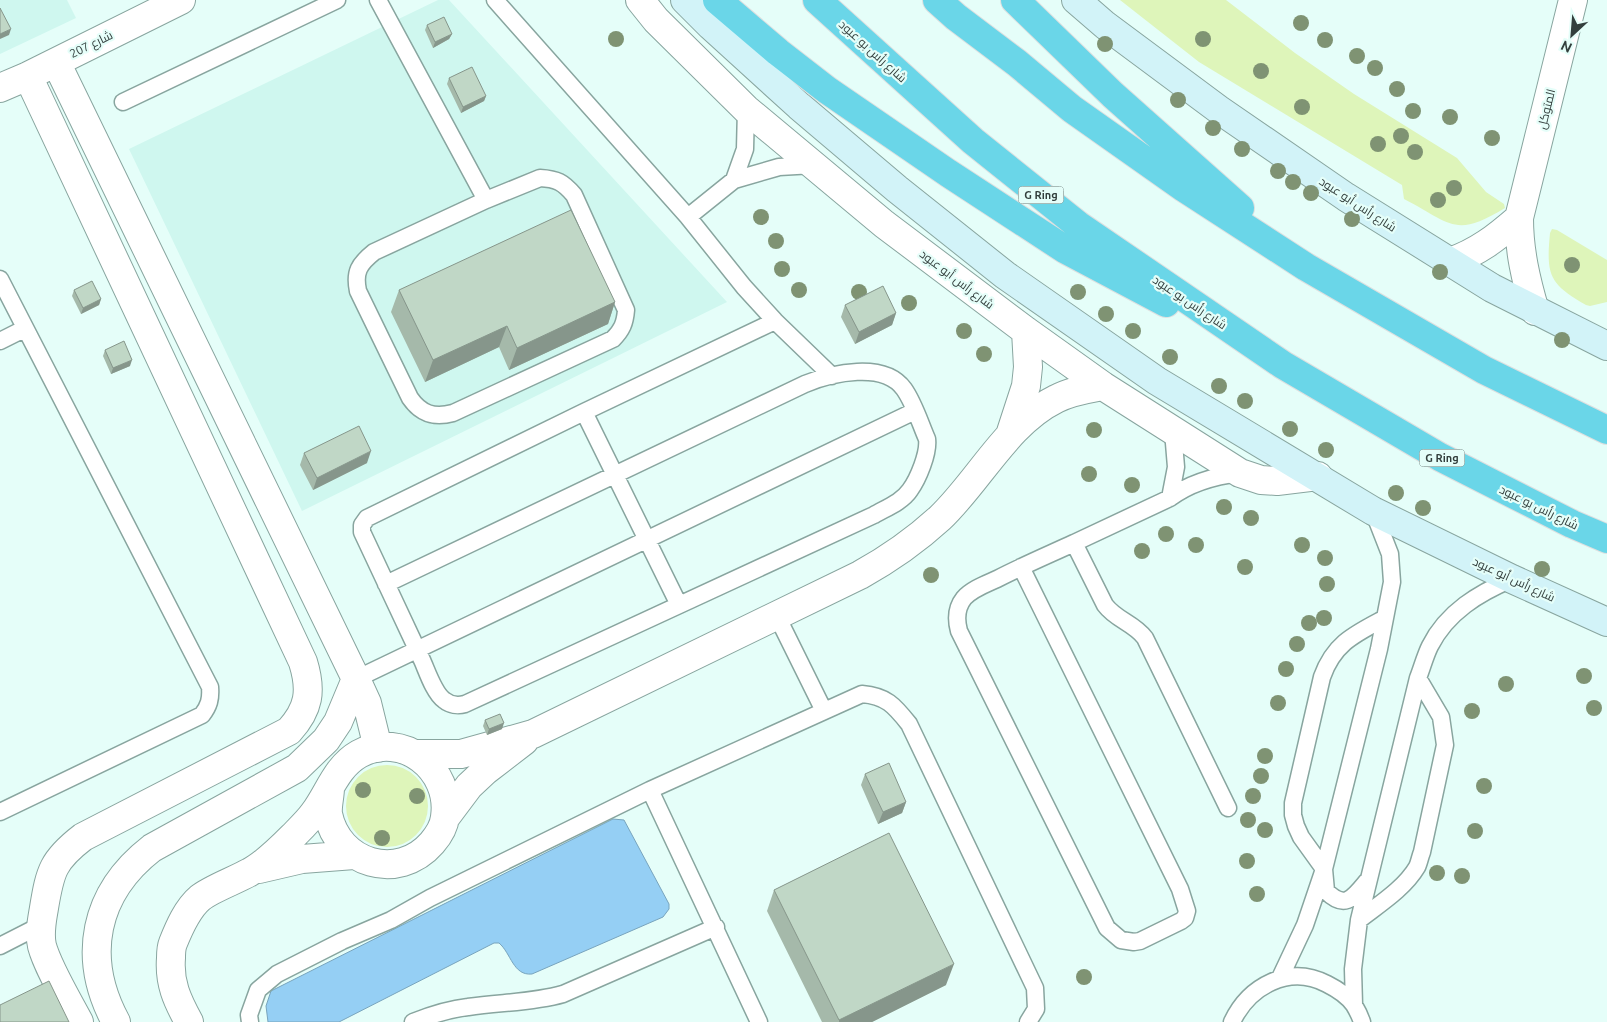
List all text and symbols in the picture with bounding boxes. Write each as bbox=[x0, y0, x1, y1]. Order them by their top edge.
north arrow bbox=[1547, 10, 1597, 60]
street label: شارع رأس بو عبود bbox=[835, 17, 910, 86]
street label: شارع 207 bbox=[67, 28, 116, 62]
text: N bbox=[1558, 37, 1575, 56]
street label: المتوكل bbox=[1535, 88, 1558, 131]
street label: شارع رأس أبو عبود bbox=[1316, 173, 1400, 235]
road number: G Ring bbox=[1018, 186, 1064, 204]
street label: شارع رأس أبو عبود bbox=[916, 246, 997, 313]
street label: شارع رأس بو عبود bbox=[1150, 272, 1230, 333]
road number: G Ring bbox=[1420, 449, 1464, 466]
street label: شارع رأس بو عبود bbox=[1497, 481, 1581, 534]
street label: شارع رأس أبو عبود bbox=[1470, 553, 1558, 606]

